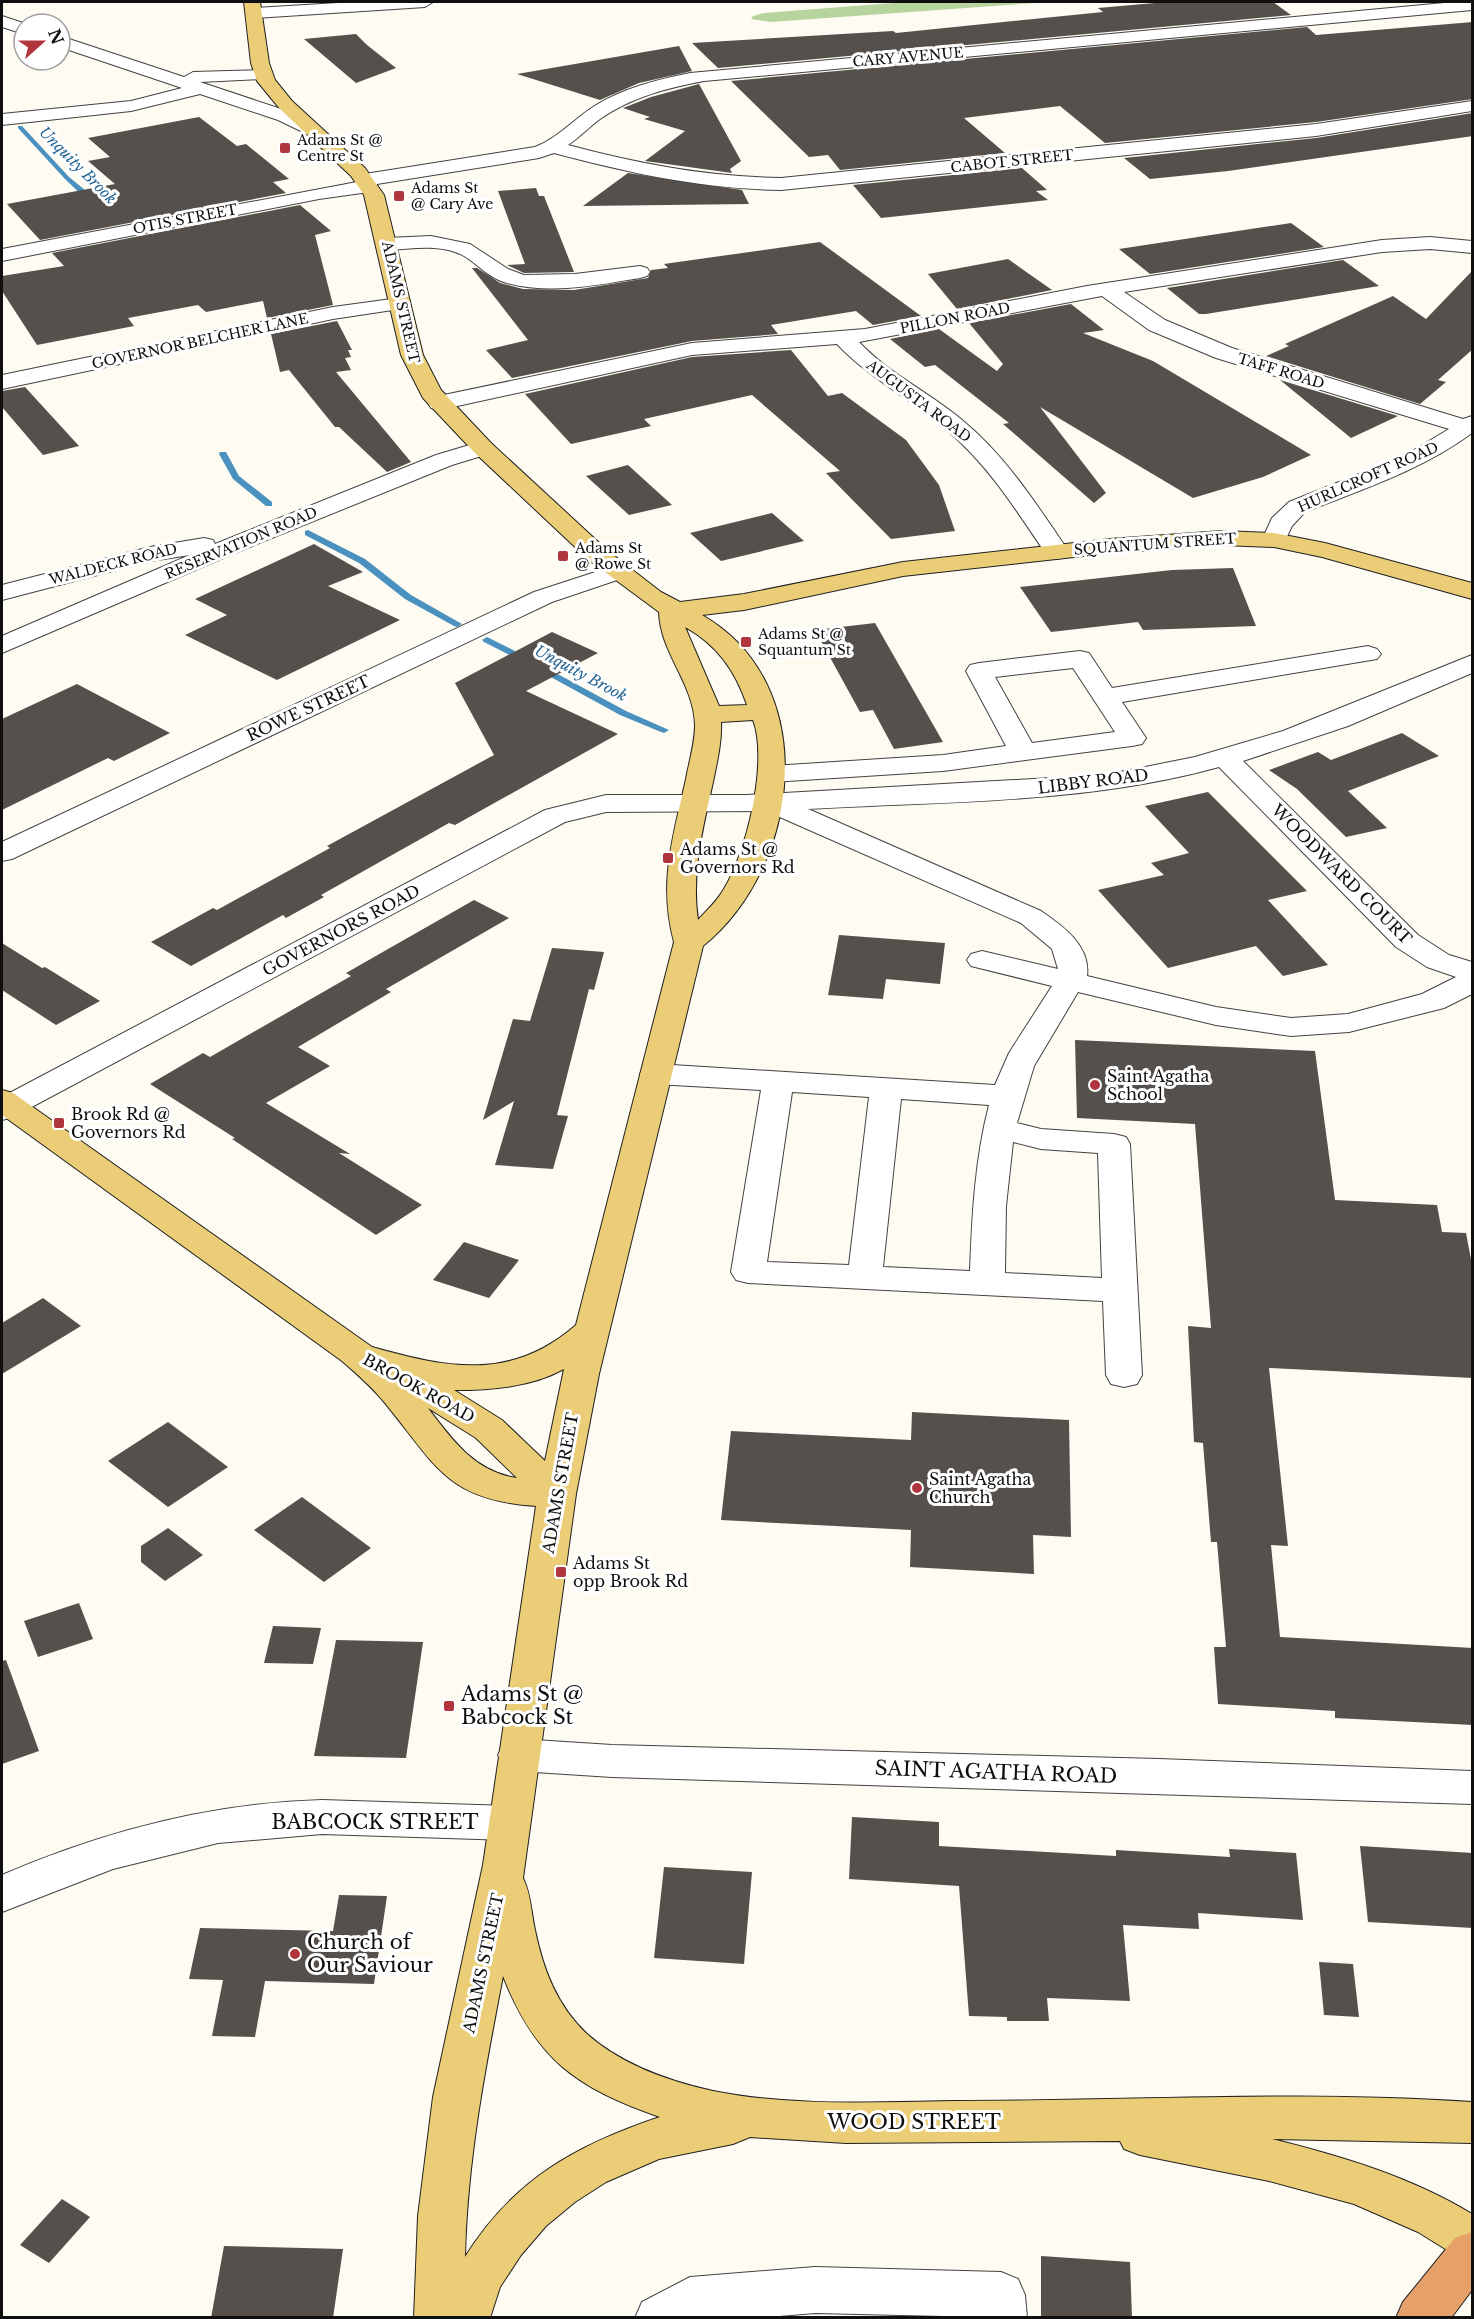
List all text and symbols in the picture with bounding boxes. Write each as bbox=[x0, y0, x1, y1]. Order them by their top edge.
north arrow bbox=[12, 12, 72, 72]
text: N bbox=[44, 26, 68, 47]
street label: CARY AVENUE bbox=[852, 43, 964, 71]
water label: Unquity Brook bbox=[35, 122, 121, 208]
place label: Adams St @ Centre St bbox=[296, 131, 383, 165]
marker: Adams St @ Centre St bbox=[278, 141, 292, 155]
street label: CABOT STREET bbox=[950, 146, 1074, 176]
place label: Adams St @ Cary Ave bbox=[410, 179, 493, 213]
marker: Adams St @ Cary Ave bbox=[392, 189, 406, 203]
street label: OTIS STREET bbox=[131, 200, 239, 238]
street label: ADAMS STREET bbox=[378, 238, 424, 365]
street label: PILLON ROAD bbox=[898, 298, 1012, 338]
street label: GOVERNOR BELCHER LANE bbox=[90, 309, 310, 373]
street label: TAFF ROAD bbox=[1235, 349, 1327, 393]
street label: AUGUSTA ROAD bbox=[862, 355, 975, 446]
street label: HURLCROFT ROAD bbox=[1295, 438, 1441, 516]
street label: RESERVATION ROAD bbox=[162, 503, 320, 583]
street label: SQUANTUM STREET bbox=[1073, 529, 1237, 559]
street label: WALDECK ROAD bbox=[46, 539, 179, 589]
place label: Adams St @ Rowe St bbox=[574, 539, 652, 573]
marker: Adams St @ Rowe St bbox=[556, 549, 570, 563]
place label: Adams St @ Squantum St bbox=[757, 625, 852, 659]
marker: Adams St @ Squantum St bbox=[739, 635, 753, 649]
water label: Unquity Brook bbox=[532, 641, 630, 705]
street label: ROWE STREET bbox=[243, 671, 373, 745]
street label: LIBBY ROAD bbox=[1037, 764, 1149, 798]
street label: WOODWARD COURT bbox=[1267, 799, 1416, 948]
place label: Adams St @ Governors Rd bbox=[679, 839, 795, 877]
marker: Adams St @ Governors Rd bbox=[661, 851, 675, 865]
street label: GOVERNORS ROAD bbox=[259, 880, 423, 980]
place label: Saint Agatha School bbox=[1107, 1066, 1210, 1104]
marker: Saint Agatha School bbox=[1088, 1078, 1102, 1092]
place label: Brook Rd @ Governors Rd bbox=[71, 1104, 186, 1142]
marker: Brook Rd @ Governors Rd bbox=[52, 1116, 66, 1130]
street label: BROOK ROAD bbox=[360, 1349, 478, 1427]
street label: ADAMS STREET bbox=[538, 1411, 582, 1556]
place label: Saint Agatha Church bbox=[929, 1469, 1032, 1507]
marker: Saint Agatha Church bbox=[910, 1481, 924, 1495]
place label: Adams St opp Brook Rd bbox=[572, 1553, 688, 1591]
marker: Adams St opp Brook Rd bbox=[554, 1565, 568, 1579]
place label: Adams St @ Babcock St bbox=[460, 1682, 584, 1729]
marker: Adams St @ Babcock St bbox=[442, 1699, 456, 1713]
street label: SAINT AGATHA ROAD bbox=[874, 1756, 1118, 1788]
street label: BABCOCK STREET bbox=[271, 1810, 479, 1834]
street label: ADAMS STREET bbox=[458, 1891, 508, 2036]
place label: Church of Our Saviour bbox=[307, 1930, 433, 1977]
marker: Church of Our Saviour bbox=[288, 1947, 302, 1961]
street label: WOOD STREET bbox=[826, 2110, 1001, 2134]

